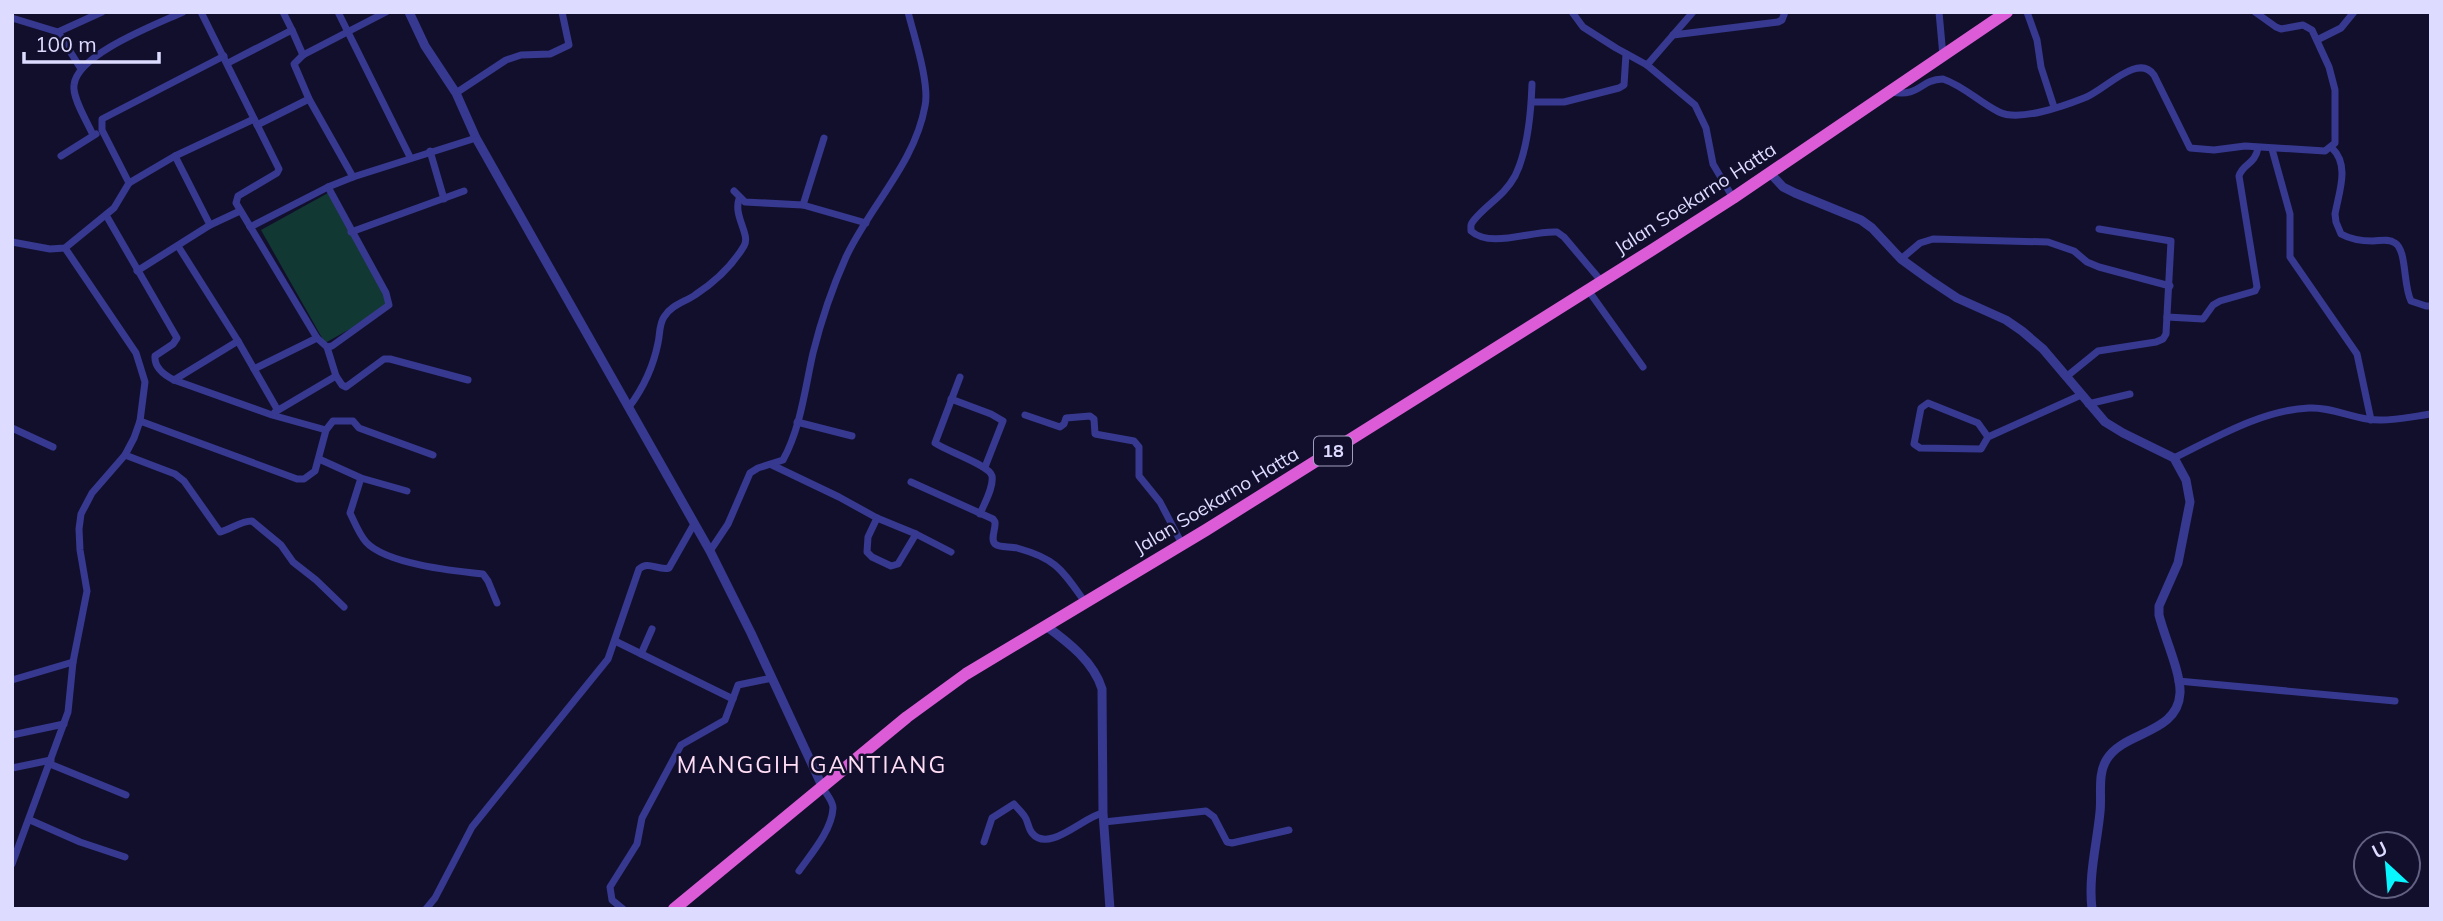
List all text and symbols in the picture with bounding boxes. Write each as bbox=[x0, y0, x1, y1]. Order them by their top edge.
scale bar bbox=[24, 21, 159, 65]
text: 100 m bbox=[35, 31, 97, 57]
street label: Jalan Soekarno Hatta bbox=[1610, 137, 1780, 259]
road number: 18 bbox=[1314, 436, 1352, 466]
street label: Jalan Soekarno Hatta bbox=[1129, 441, 1303, 559]
district label: MANGGIH GANTIANG bbox=[677, 750, 947, 779]
north arrow bbox=[2352, 830, 2422, 900]
text: U bbox=[2368, 836, 2391, 864]

